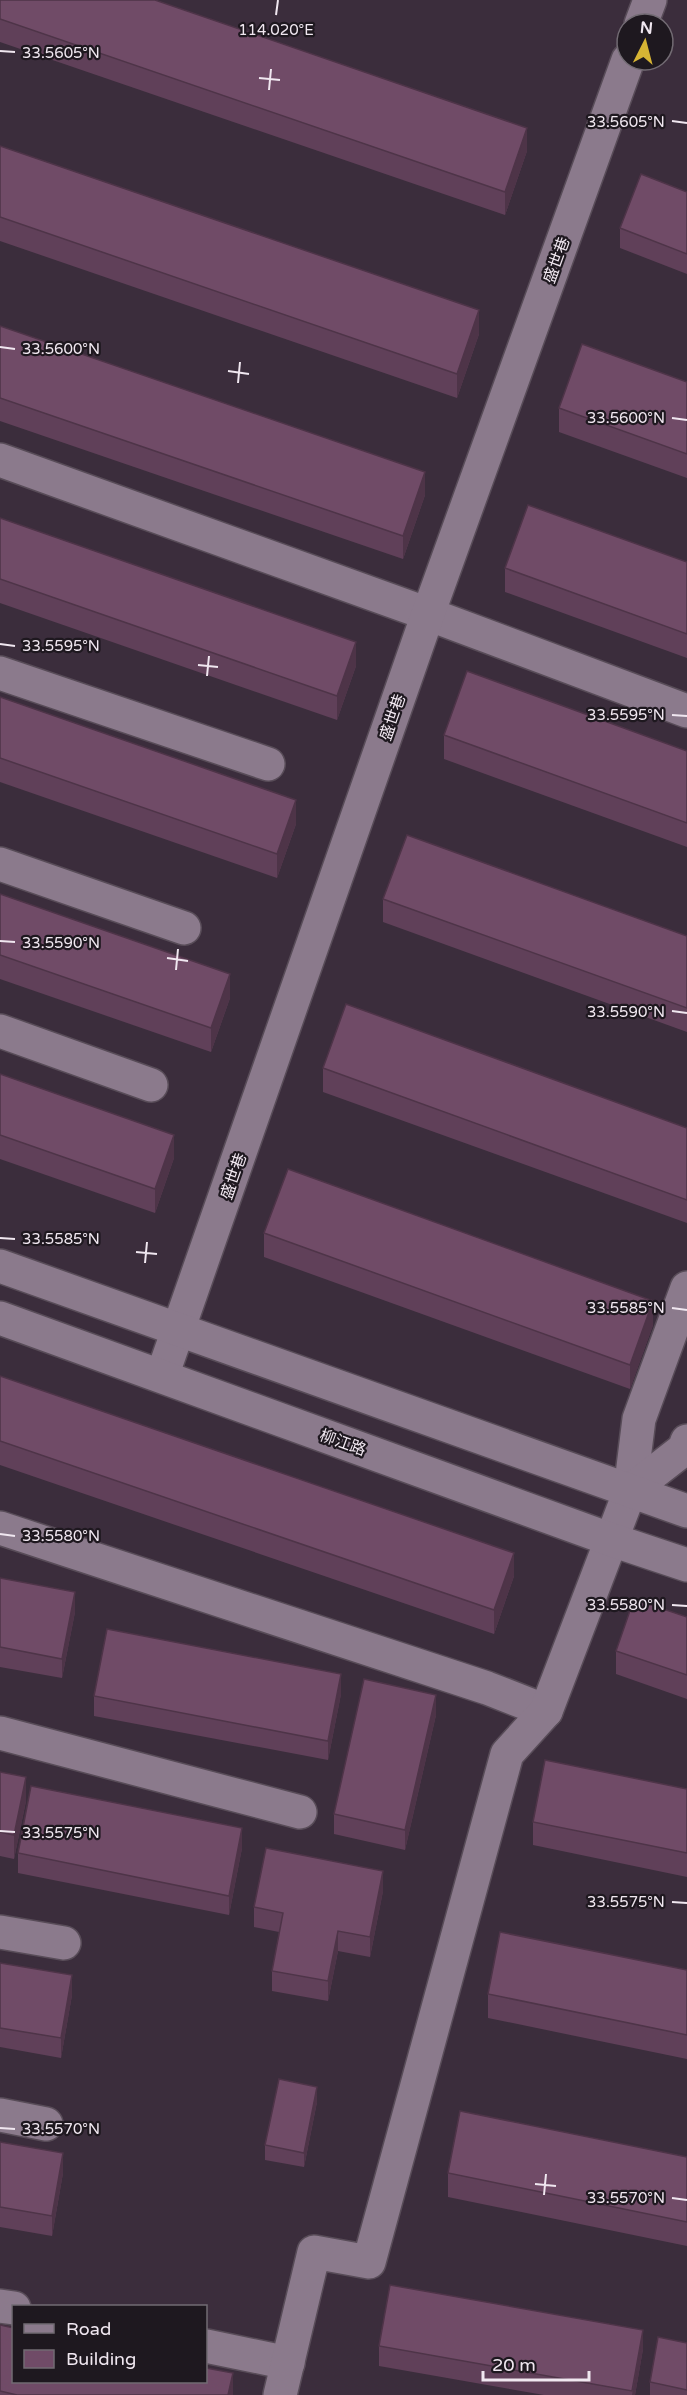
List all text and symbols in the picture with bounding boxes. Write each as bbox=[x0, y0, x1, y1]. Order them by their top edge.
north arrow bbox=[615, 12, 675, 72]
text: N bbox=[639, 17, 654, 39]
text: 114.020°E bbox=[238, 21, 314, 39]
text: 33.5605°N bbox=[22, 44, 100, 62]
text: 33.5605°N bbox=[587, 113, 665, 131]
street label: 盛世巷 bbox=[539, 234, 575, 286]
text: 33.5600°N bbox=[22, 340, 100, 358]
text: 33.5600°N bbox=[587, 409, 665, 427]
text: 33.5595°N bbox=[22, 637, 100, 655]
street label: 盛世巷 bbox=[376, 691, 410, 743]
text: 33.5595°N bbox=[587, 706, 665, 724]
text: 33.5590°N bbox=[22, 934, 100, 952]
text: 33.5590°N bbox=[587, 1003, 665, 1021]
street label: 盛世巷 bbox=[217, 1150, 251, 1202]
text: 33.5585°N bbox=[22, 1230, 100, 1248]
text: 33.5585°N bbox=[587, 1299, 665, 1317]
street label: 柳江路 bbox=[317, 1425, 369, 1461]
text: 33.5580°N bbox=[22, 1527, 100, 1545]
text: 33.5580°N bbox=[587, 1596, 665, 1614]
text: 33.5575°N bbox=[22, 1824, 100, 1842]
text: 33.5575°N bbox=[587, 1893, 665, 1911]
text: 33.5570°N bbox=[22, 2120, 100, 2138]
text: 33.5570°N bbox=[587, 2189, 665, 2207]
legend bbox=[12, 2305, 207, 2383]
text: Road bbox=[66, 2318, 111, 2340]
scale bar bbox=[483, 2344, 590, 2382]
text: Building bbox=[66, 2348, 136, 2370]
text: 20 m bbox=[492, 2354, 536, 2376]

